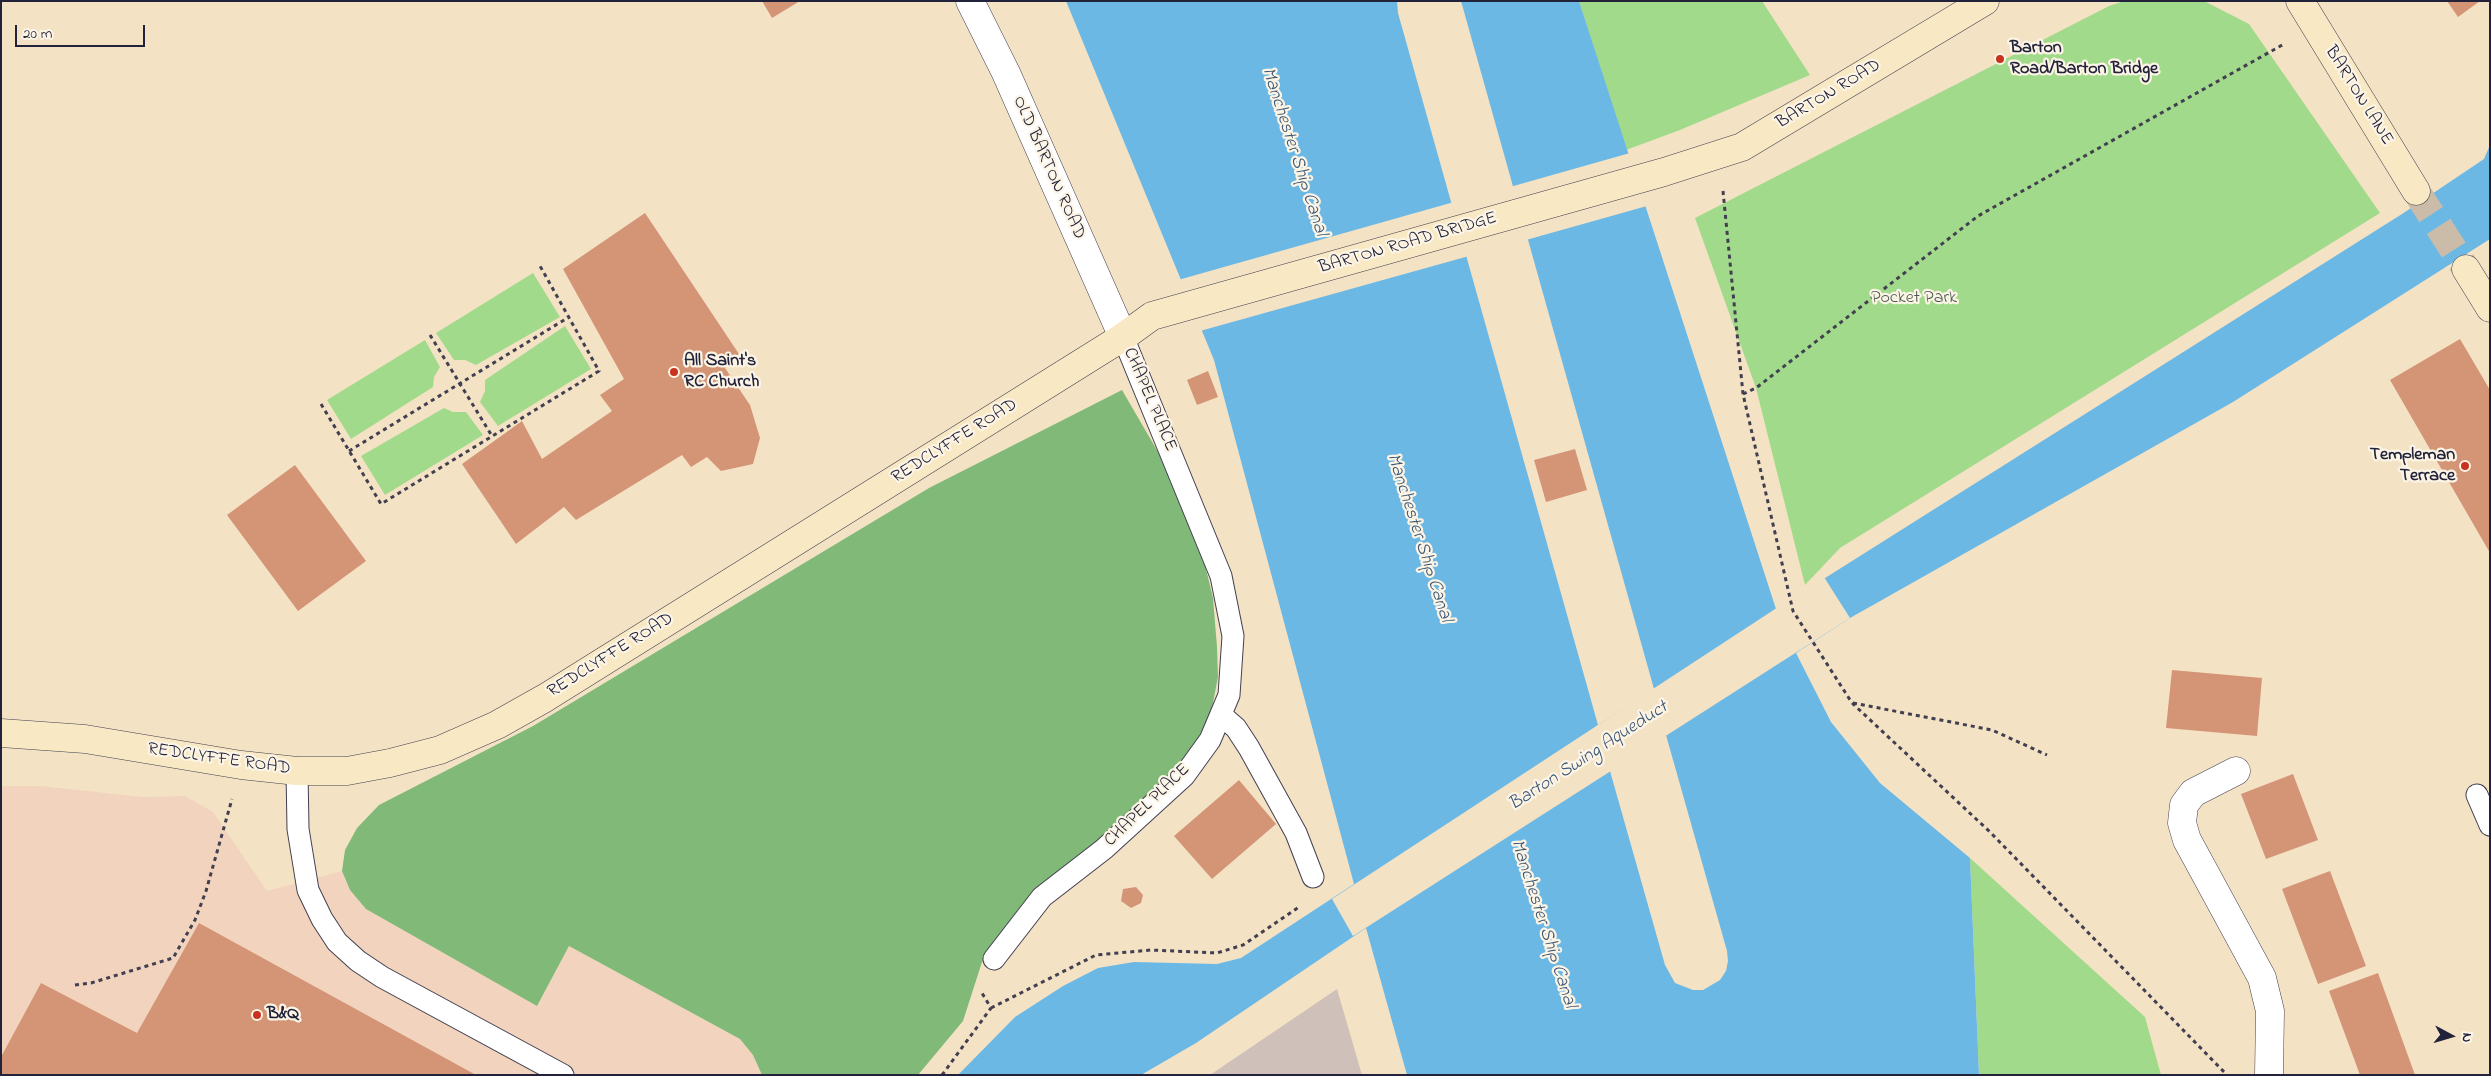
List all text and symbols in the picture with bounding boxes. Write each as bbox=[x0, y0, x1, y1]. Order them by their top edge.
scale bar bbox=[18, 15, 148, 47]
text: 20 m bbox=[23, 23, 52, 45]
place label: Barton Road/Barton Bridge bbox=[2010, 38, 2158, 80]
street label: BARTON LANE bbox=[2319, 42, 2397, 150]
marker: Barton Road/Barton Bridge bbox=[1994, 53, 2006, 65]
street label: BARTON ROAD bbox=[1773, 55, 1885, 135]
water label: Manchester Ship Canal bbox=[1255, 65, 1331, 239]
street label: OLD BARTON ROAD bbox=[1007, 93, 1089, 243]
street label: BARTON ROAD BRIDGE bbox=[1316, 208, 1500, 280]
park label: Pocket Park bbox=[1871, 288, 1957, 310]
street label: CHAPEL PLACE bbox=[1117, 345, 1181, 455]
place label: All Saint's RC Church bbox=[684, 351, 759, 394]
marker: All Saint's RC Church bbox=[668, 366, 680, 378]
street label: REDCLYFFE ROAD bbox=[888, 395, 1022, 489]
place label: Templeman Terrace bbox=[2370, 445, 2455, 488]
water label: Manchester Ship Canal bbox=[1380, 451, 1456, 625]
marker: Templeman Terrace bbox=[2459, 460, 2471, 472]
street label: REDCLYFFE ROAD bbox=[544, 609, 678, 703]
water label: Barton Swing Aqueduct bbox=[1505, 697, 1673, 817]
street label: REDCLYFFE ROAD bbox=[146, 739, 292, 781]
street label: CHAPEL PLACE bbox=[1101, 760, 1195, 852]
water label: Manchester Ship Canal bbox=[1504, 837, 1580, 1011]
place label: B&Q bbox=[267, 1004, 299, 1026]
marker: B&Q bbox=[251, 1009, 263, 1021]
north arrow bbox=[2426, 1011, 2476, 1061]
text: N bbox=[2455, 1032, 2477, 1043]

